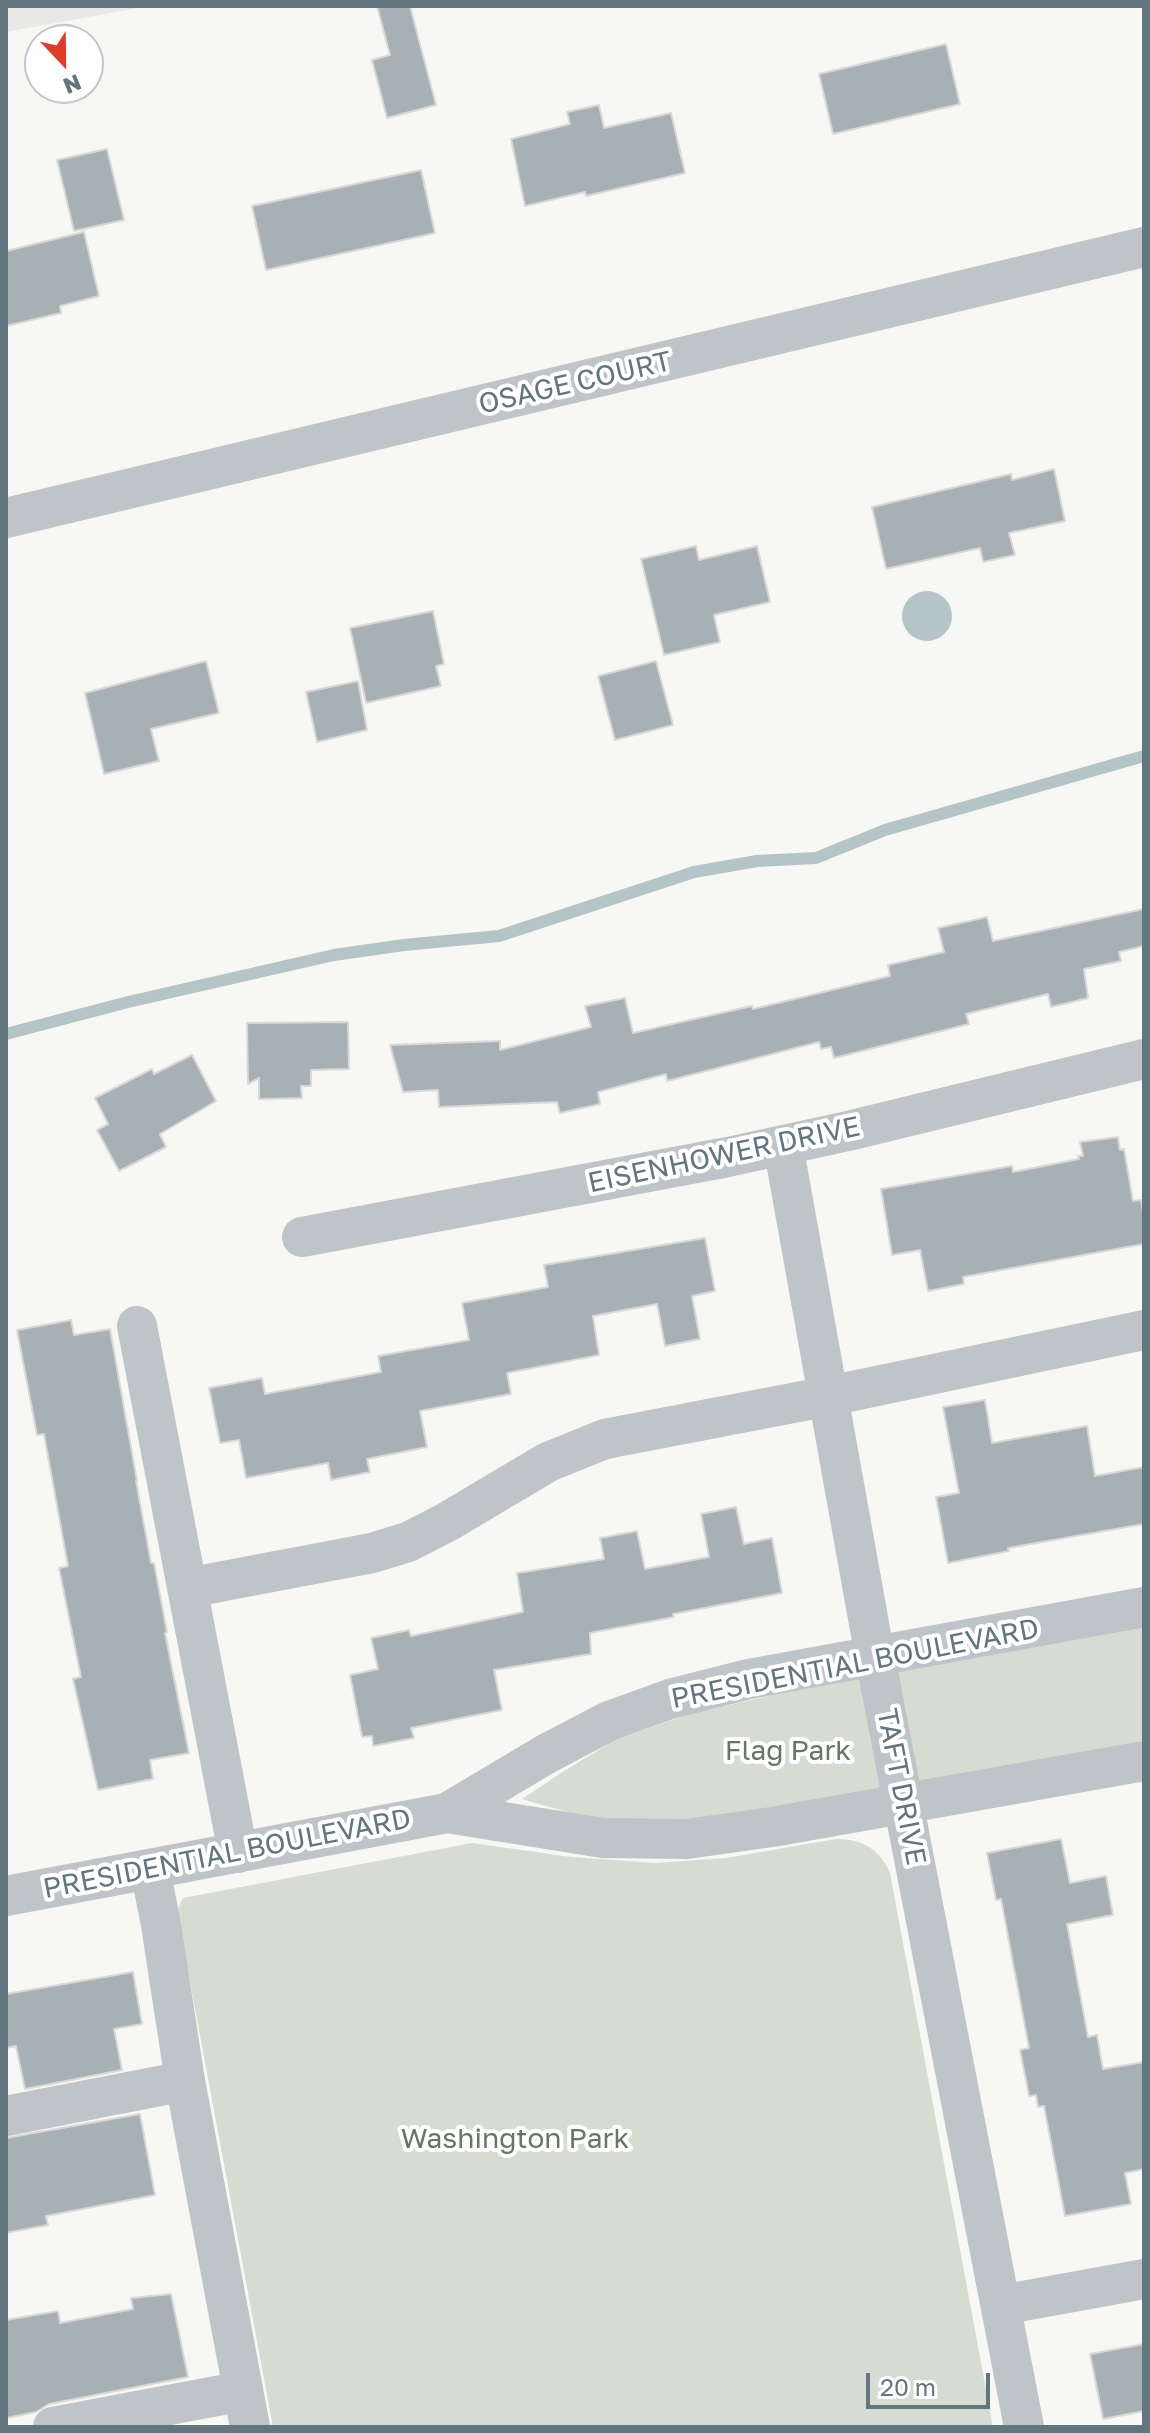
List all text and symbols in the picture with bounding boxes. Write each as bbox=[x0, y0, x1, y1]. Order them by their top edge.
north arrow bbox=[24, 24, 104, 104]
text: N bbox=[60, 69, 85, 101]
street label: OSAGE COURT bbox=[475, 345, 675, 421]
street label: EISENHOWER DRIVE bbox=[585, 1110, 863, 1200]
street label: PRESIDENTIAL BOULEVARD bbox=[668, 1612, 1042, 1716]
street label: TAFT DRIVE bbox=[869, 1706, 933, 1868]
park label: Flag Park bbox=[725, 1734, 851, 1768]
street label: PRESIDENTIAL BOULEVARD bbox=[40, 1802, 414, 1906]
park label: Washington Park bbox=[401, 2122, 629, 2156]
scale bar bbox=[870, 2357, 994, 2407]
text: 20 m bbox=[880, 2372, 936, 2401]

